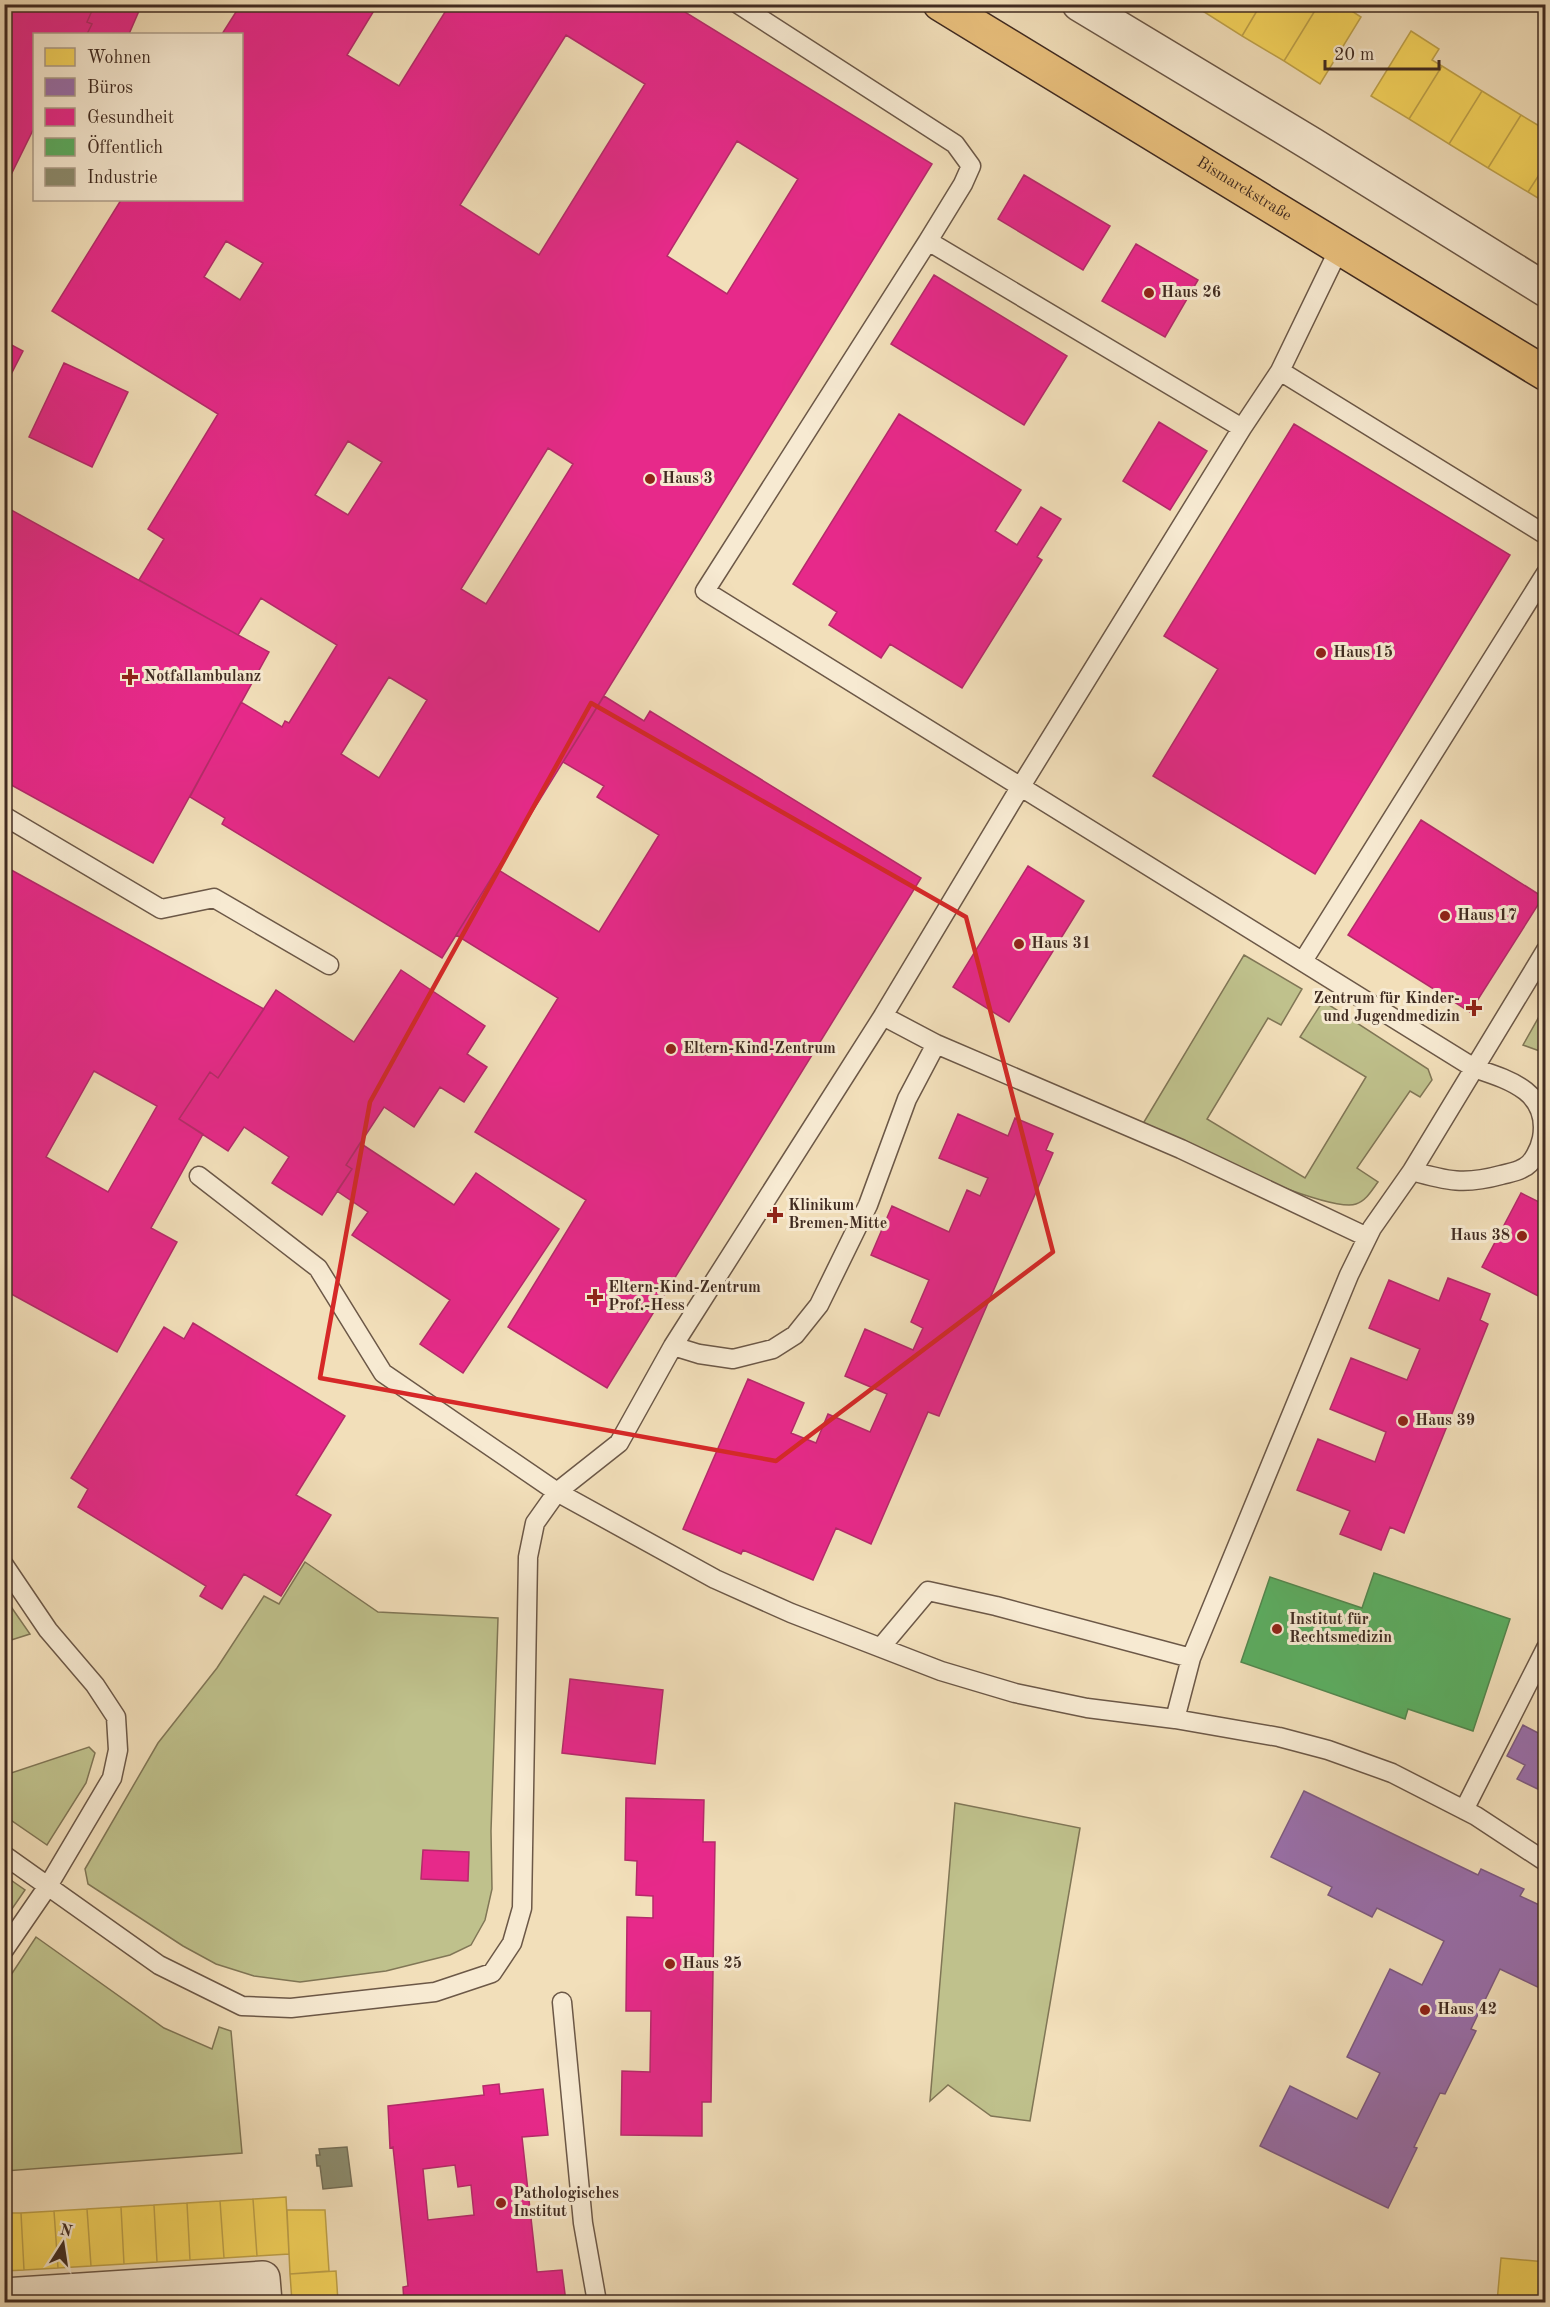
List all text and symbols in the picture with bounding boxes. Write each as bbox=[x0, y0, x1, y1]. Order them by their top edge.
legend bbox=[33, 33, 243, 201]
scale bar bbox=[1325, 33, 1439, 71]
text: 20 m bbox=[1334, 46, 1374, 64]
text: Wohnen bbox=[87, 49, 151, 67]
text: Büros bbox=[87, 79, 133, 97]
text: Gesundheit bbox=[87, 109, 174, 127]
text: Öffentlich bbox=[87, 135, 163, 157]
street label: Bismarckstraße bbox=[1194, 155, 1294, 224]
text: Industrie bbox=[87, 169, 157, 187]
place label: Haus 26 bbox=[1161, 285, 1221, 301]
marker: Haus 26 bbox=[1142, 286, 1156, 300]
place label: Haus 3 bbox=[662, 471, 713, 487]
marker: Haus 3 bbox=[643, 472, 657, 486]
place label: Haus 15 bbox=[1333, 645, 1393, 661]
marker: Haus 15 bbox=[1314, 646, 1328, 660]
marker: Notfallambulanz bbox=[121, 668, 139, 686]
place label: Notfallambulanz bbox=[144, 669, 261, 685]
place label: Haus 17 bbox=[1457, 908, 1517, 924]
marker: Haus 17 bbox=[1438, 909, 1452, 923]
place label: Haus 31 bbox=[1031, 936, 1091, 952]
marker: Haus 31 bbox=[1012, 937, 1026, 951]
place label: Zentrum für Kinder- und Jugendmedizin bbox=[1313, 991, 1460, 1025]
marker: Zentrum für Kinder- und Jugendmedizin bbox=[1465, 999, 1483, 1017]
place label: Eltern-Kind-Zentrum bbox=[683, 1041, 836, 1057]
marker: Eltern-Kind-Zentrum bbox=[664, 1042, 678, 1056]
place label: Klinikum Bremen-Mitte bbox=[788, 1198, 887, 1232]
marker: Klinikum Bremen-Mitte bbox=[766, 1206, 784, 1224]
place label: Haus 38 bbox=[1450, 1228, 1510, 1244]
marker: Haus 38 bbox=[1515, 1229, 1529, 1243]
place label: Eltern-Kind-Zentrum Prof.-Hess bbox=[608, 1280, 761, 1314]
marker: Eltern-Kind-Zentrum Prof.-Hess bbox=[586, 1288, 604, 1306]
place label: Haus 39 bbox=[1415, 1413, 1475, 1429]
marker: Haus 39 bbox=[1396, 1414, 1410, 1428]
place label: Institut für Rechtsmedizin bbox=[1289, 1612, 1392, 1646]
marker: Institut für Rechtsmedizin bbox=[1270, 1622, 1284, 1636]
place label: Haus 25 bbox=[682, 1956, 742, 1972]
marker: Haus 25 bbox=[663, 1957, 677, 1971]
place label: Haus 42 bbox=[1437, 2002, 1497, 2018]
marker: Haus 42 bbox=[1418, 2003, 1432, 2017]
place label: Pathologisches Institut bbox=[513, 2186, 619, 2220]
marker: Pathologisches Institut bbox=[494, 2196, 508, 2210]
north arrow bbox=[33, 2214, 93, 2274]
text: N bbox=[58, 2222, 74, 2241]

